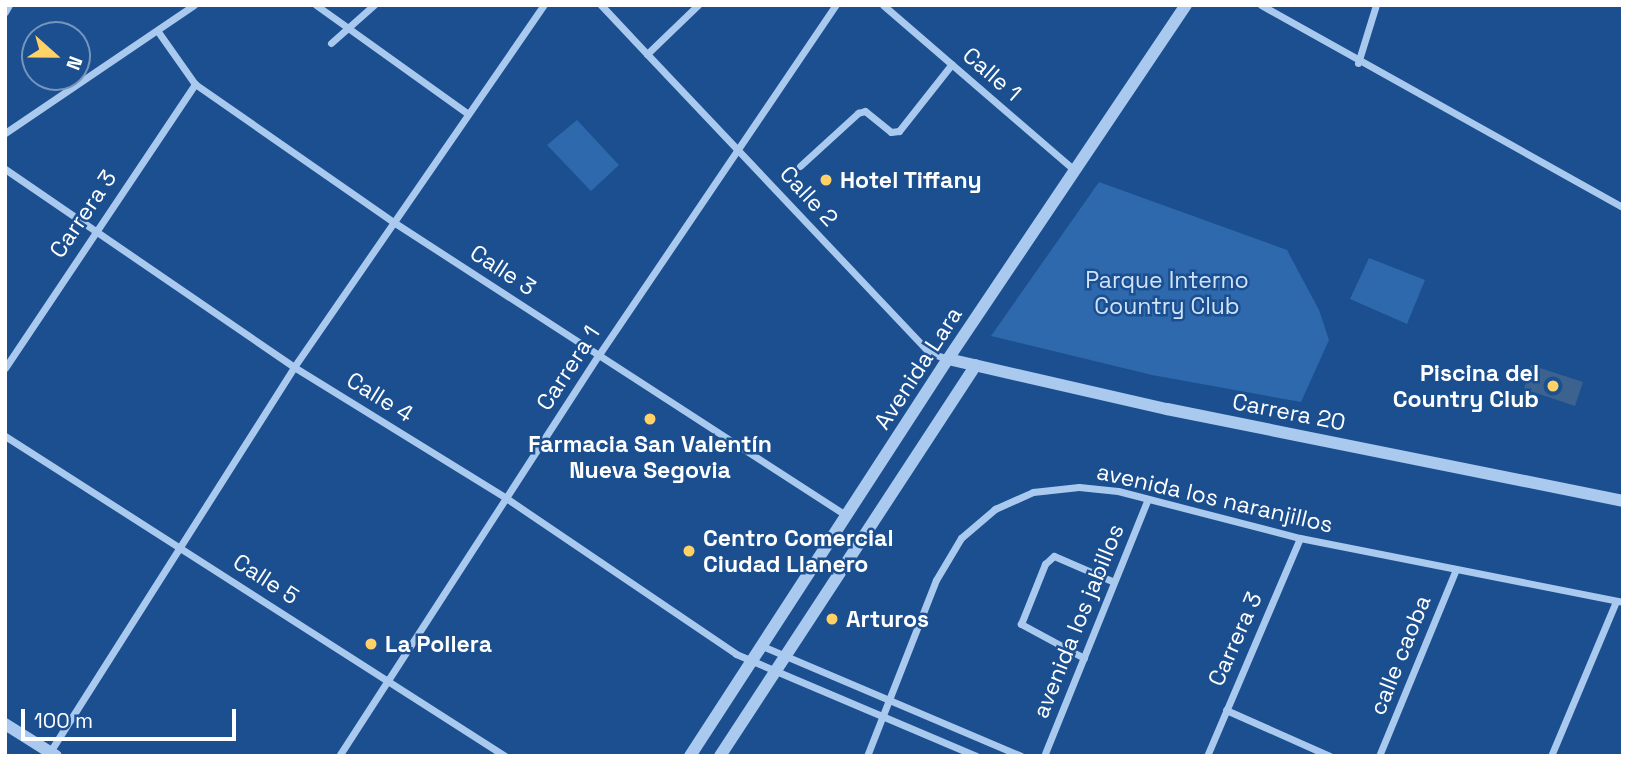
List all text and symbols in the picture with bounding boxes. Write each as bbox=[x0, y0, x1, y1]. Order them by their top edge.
north arrow bbox=[21, 21, 91, 91]
street label: Calle 1 bbox=[957, 41, 1027, 107]
text: N bbox=[60, 53, 88, 73]
street label: Calle 2 bbox=[774, 160, 844, 232]
street label: Carrera 3 bbox=[44, 165, 122, 263]
place label: Hotel Tiffany bbox=[840, 166, 982, 194]
marker: Hotel Tiffany bbox=[818, 172, 834, 188]
street label: Calle 3 bbox=[465, 239, 541, 301]
park label: Parque Interno Country Club bbox=[1085, 266, 1249, 320]
street label: Avenida Lara bbox=[868, 302, 968, 434]
street label: Carrera 1 bbox=[530, 320, 606, 416]
place label: Piscina del Country Club bbox=[1393, 359, 1539, 413]
street label: Calle 4 bbox=[342, 366, 418, 428]
marker: Piscina del Country Club bbox=[1545, 378, 1561, 394]
street label: Carrera 20 bbox=[1230, 388, 1348, 436]
marker: Farmacia San Valentín Nueva Segovia bbox=[642, 411, 658, 427]
place label: Farmacia San Valentín Nueva Segovia bbox=[528, 430, 772, 484]
street label: avenida los naranjillos bbox=[1094, 457, 1336, 539]
street label: avenida los jabillos bbox=[1026, 520, 1130, 722]
place label: Centro Comercial Ciudad Llanero bbox=[703, 524, 894, 578]
marker: Centro Comercial Ciudad Llanero bbox=[681, 543, 697, 559]
street label: Calle 5 bbox=[228, 548, 304, 610]
street label: Carrera 3 bbox=[1202, 588, 1268, 690]
street label: calle caoba bbox=[1363, 591, 1437, 719]
place label: Arturos bbox=[846, 605, 929, 633]
marker: Arturos bbox=[824, 611, 840, 627]
place label: La Pollera bbox=[385, 630, 492, 658]
marker: La Pollera bbox=[363, 636, 379, 652]
scale bar bbox=[24, 694, 240, 738]
text: 100 m bbox=[34, 707, 93, 734]

